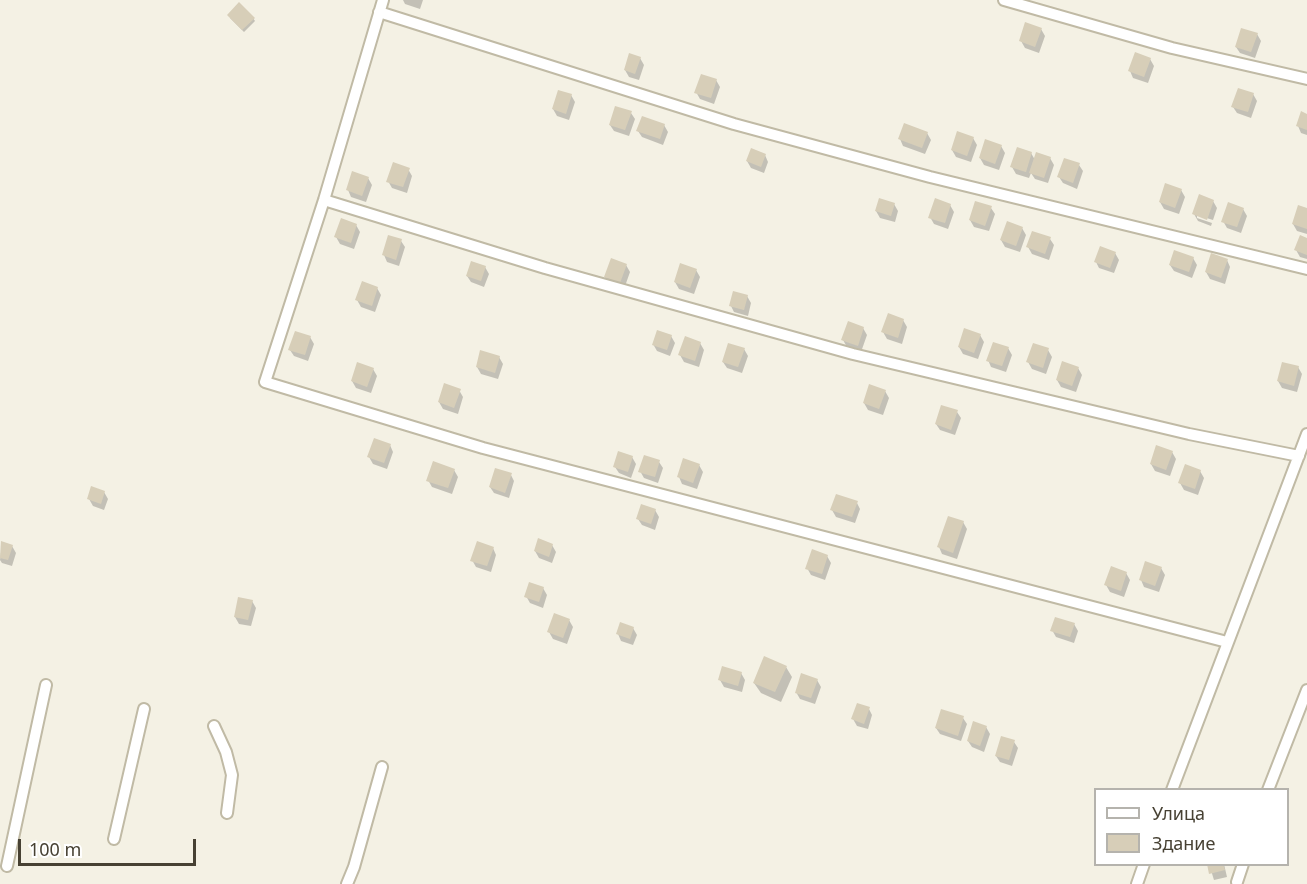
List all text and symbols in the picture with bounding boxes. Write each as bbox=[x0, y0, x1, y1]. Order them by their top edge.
legend bbox=[1094, 788, 1289, 866]
text: Улица bbox=[1152, 801, 1205, 825]
scale bar bbox=[21, 827, 200, 865]
text: Здание bbox=[1152, 831, 1215, 855]
text: 100 m bbox=[29, 837, 81, 861]

